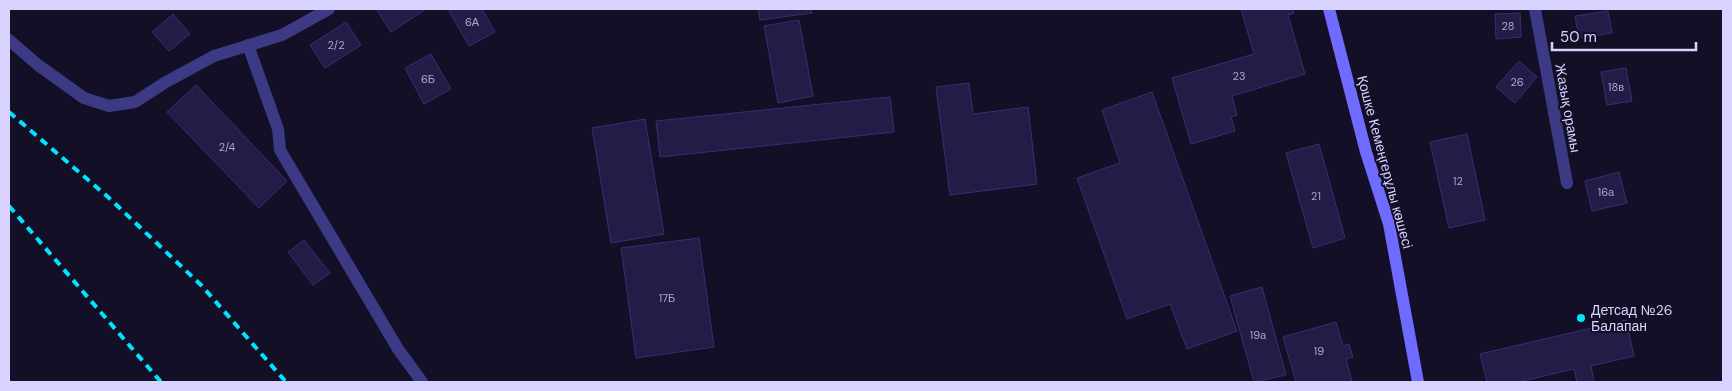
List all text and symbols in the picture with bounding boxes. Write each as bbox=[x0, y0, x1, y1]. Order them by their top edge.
house number: 6А bbox=[465, 15, 480, 29]
house number: 28 bbox=[1502, 19, 1514, 33]
scale bar bbox=[1552, 20, 1696, 52]
text: 50 m bbox=[1560, 27, 1597, 47]
house number: 2/2 bbox=[328, 38, 344, 52]
street label: Жазық орамы bbox=[1551, 62, 1585, 154]
house number: 23 bbox=[1233, 69, 1245, 83]
house number: 6Б bbox=[421, 72, 435, 86]
street label: Қошке Кемеңгерұлы көшесі bbox=[1353, 73, 1417, 251]
house number: 26 bbox=[1510, 75, 1524, 89]
house number: 18в bbox=[1608, 80, 1624, 94]
house number: 2/4 bbox=[219, 140, 236, 154]
house number: 12 bbox=[1453, 174, 1463, 188]
house number: 16а bbox=[1598, 185, 1615, 199]
house number: 21 bbox=[1311, 189, 1321, 203]
house number: 17Б bbox=[659, 291, 675, 305]
place label: Детсад №26 Балапан bbox=[1591, 301, 1673, 335]
marker: Детсад №26 Балапан bbox=[1575, 312, 1587, 324]
house number: 19а bbox=[1250, 328, 1267, 342]
house number: 19 bbox=[1314, 344, 1324, 358]

